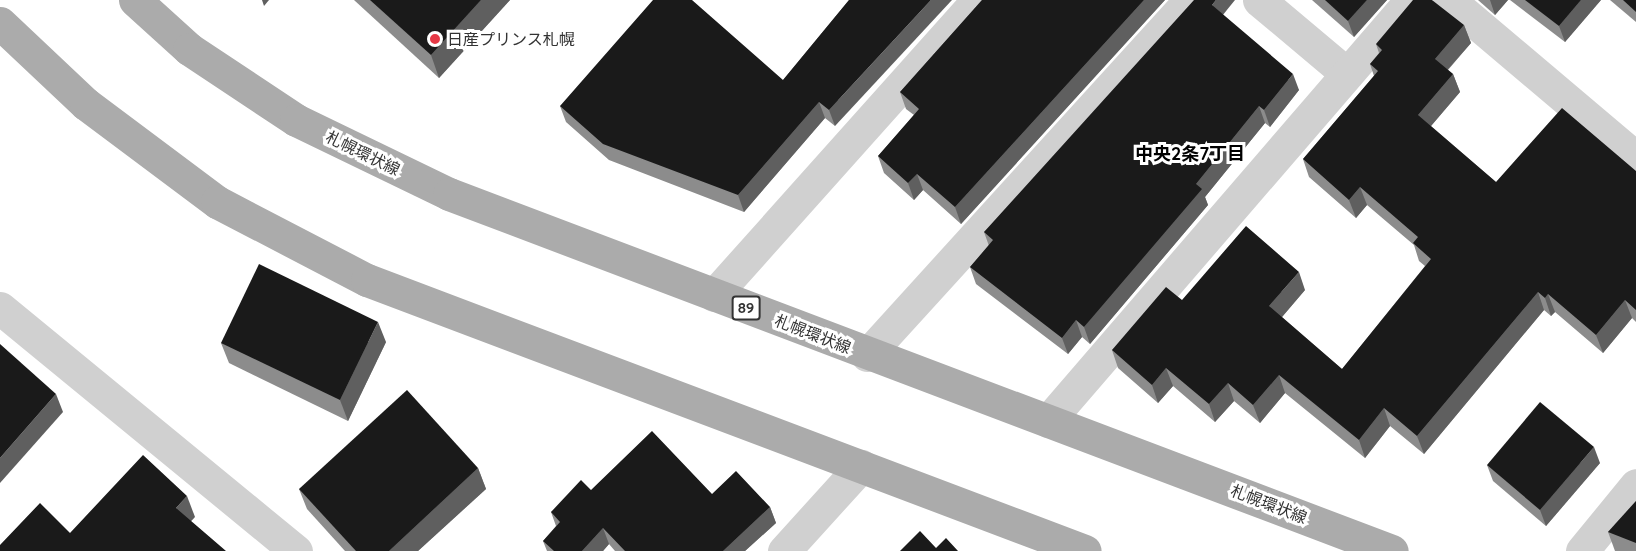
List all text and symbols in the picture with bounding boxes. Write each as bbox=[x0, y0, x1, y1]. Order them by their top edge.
place label: 日産プリンス札幌 bbox=[447, 29, 575, 49]
marker: 日産プリンス札幌 bbox=[428, 32, 442, 46]
street label: 札幌環状線 bbox=[323, 127, 403, 179]
district label: 中央2条7丁目 bbox=[1135, 143, 1245, 165]
road number: 89 bbox=[731, 296, 761, 320]
street label: 札幌環状線 bbox=[772, 311, 854, 357]
street label: 札幌環状線 bbox=[1228, 481, 1310, 527]

